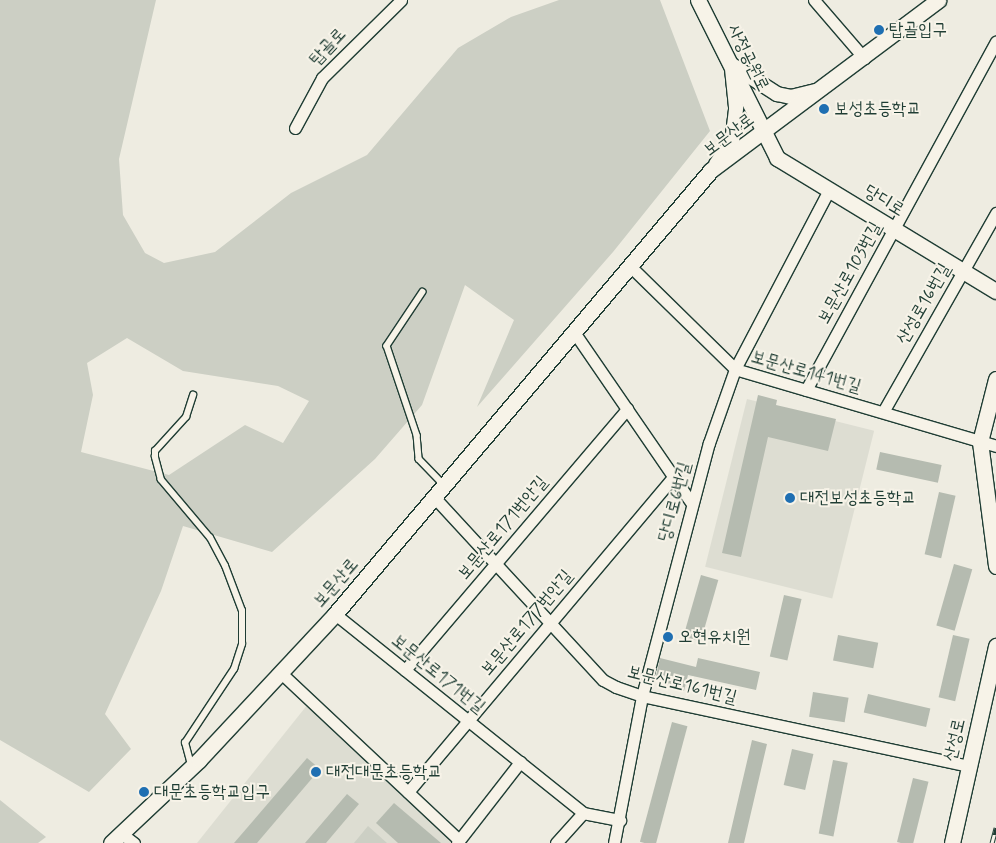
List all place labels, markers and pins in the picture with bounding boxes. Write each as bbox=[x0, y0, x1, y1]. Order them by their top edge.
place label: 탑골입구 bbox=[889, 19, 947, 41]
marker: 탑골입구 bbox=[873, 24, 885, 36]
place label: 보성초등학교 bbox=[834, 98, 921, 120]
marker: 보성초등학교 bbox=[818, 103, 830, 115]
place label: 대전보성초등학교 bbox=[800, 487, 916, 509]
marker: 대전보성초등학교 bbox=[784, 492, 796, 504]
place label: 오현유치원 bbox=[678, 626, 750, 648]
marker: 오현유치원 bbox=[662, 631, 674, 643]
place label: 대전대문초등학교 bbox=[326, 761, 442, 783]
marker: 대전대문초등학교 bbox=[310, 766, 322, 778]
place label: 대문초등학교입구 bbox=[154, 781, 270, 803]
marker: 대문초등학교입구 bbox=[138, 786, 150, 798]

